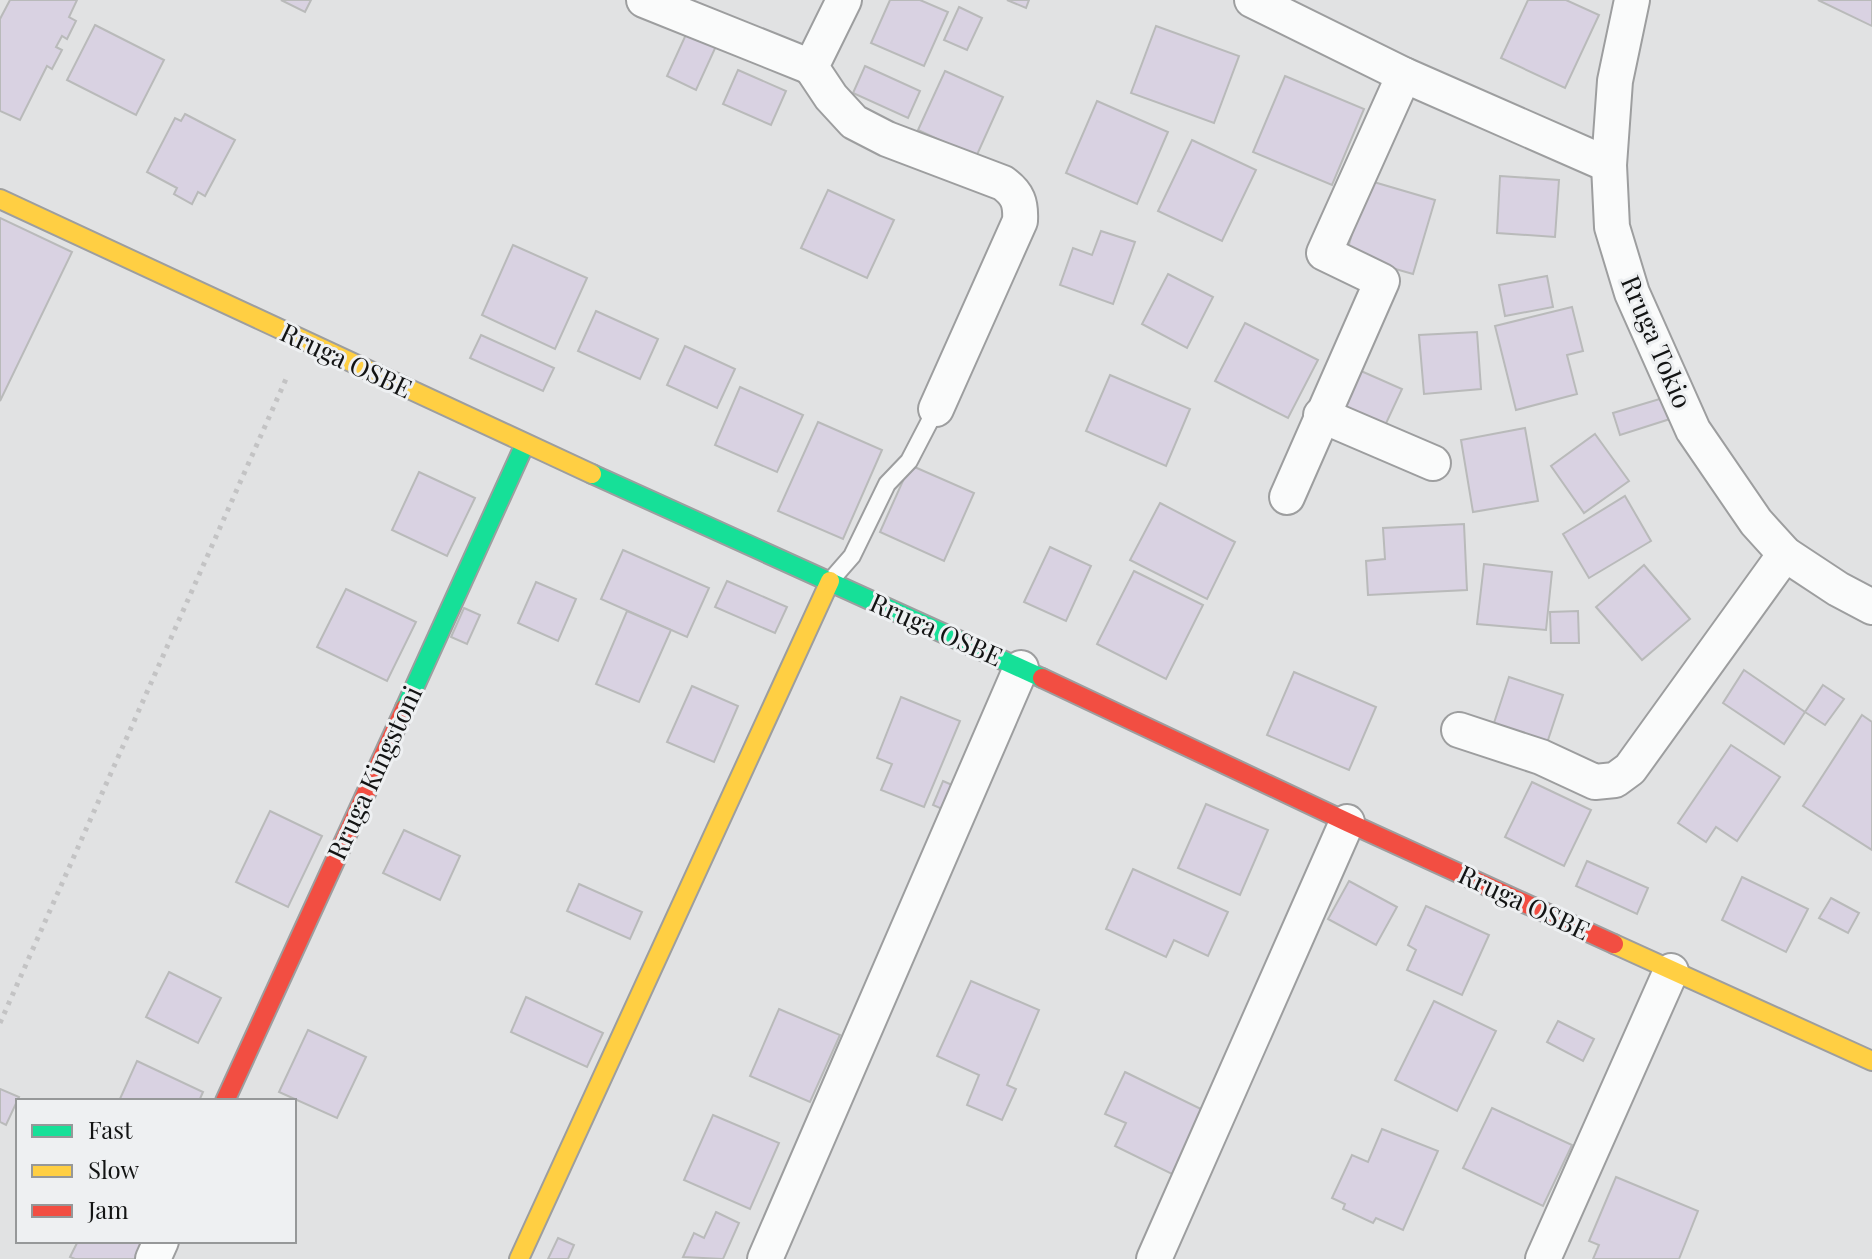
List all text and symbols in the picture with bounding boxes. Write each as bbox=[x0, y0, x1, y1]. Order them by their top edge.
street label: Rruga Tokio bbox=[1614, 270, 1701, 413]
street label: Rruga OSBE bbox=[275, 314, 418, 405]
street label: Rruga OSBE bbox=[865, 584, 1008, 673]
street label: Rruga Kingstoni bbox=[318, 680, 429, 865]
street label: Rruga OSBE bbox=[1453, 856, 1596, 947]
legend bbox=[16, 1099, 296, 1243]
text: Fast bbox=[88, 1113, 133, 1145]
text: Slow bbox=[88, 1153, 140, 1185]
text: Jam bbox=[87, 1193, 129, 1225]

